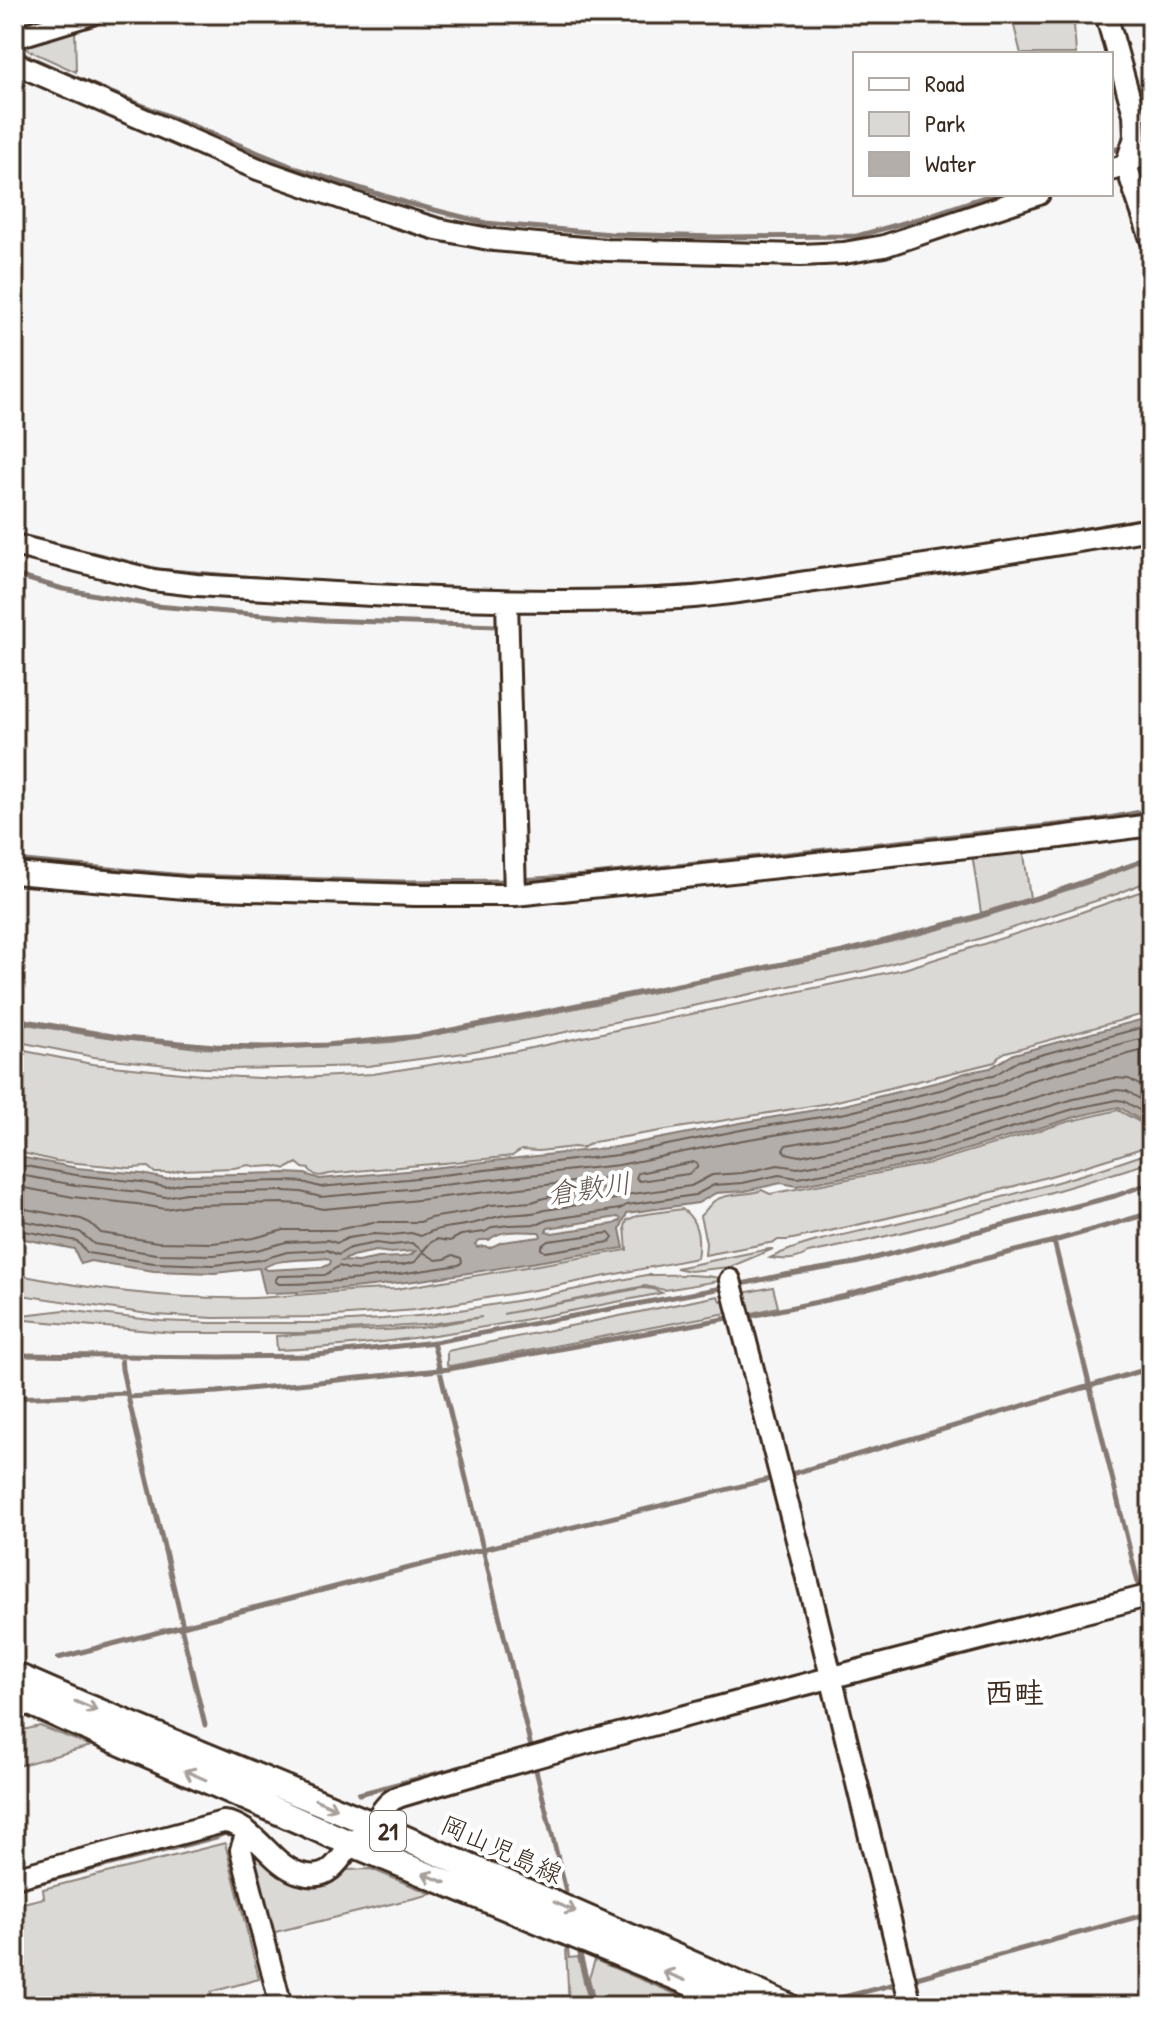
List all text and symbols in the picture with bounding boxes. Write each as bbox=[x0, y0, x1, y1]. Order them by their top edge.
legend bbox=[853, 52, 1113, 196]
text: Road bbox=[925, 67, 964, 99]
text: Park bbox=[925, 107, 965, 139]
text: Water bbox=[925, 147, 976, 179]
water label: 倉敷川 bbox=[545, 1163, 633, 1213]
district label: 西畦 bbox=[984, 1672, 1044, 1712]
one-way arrow bbox=[73, 1699, 97, 1714]
one-way arrow bbox=[183, 1767, 208, 1782]
one-way arrow bbox=[313, 1797, 338, 1812]
street label: 岡山児島線 bbox=[435, 1807, 569, 1891]
road number: 21 bbox=[370, 1811, 406, 1851]
one-way arrow bbox=[422, 1869, 447, 1884]
one-way arrow bbox=[552, 1901, 577, 1916]
one-way arrow bbox=[662, 1968, 687, 1983]

